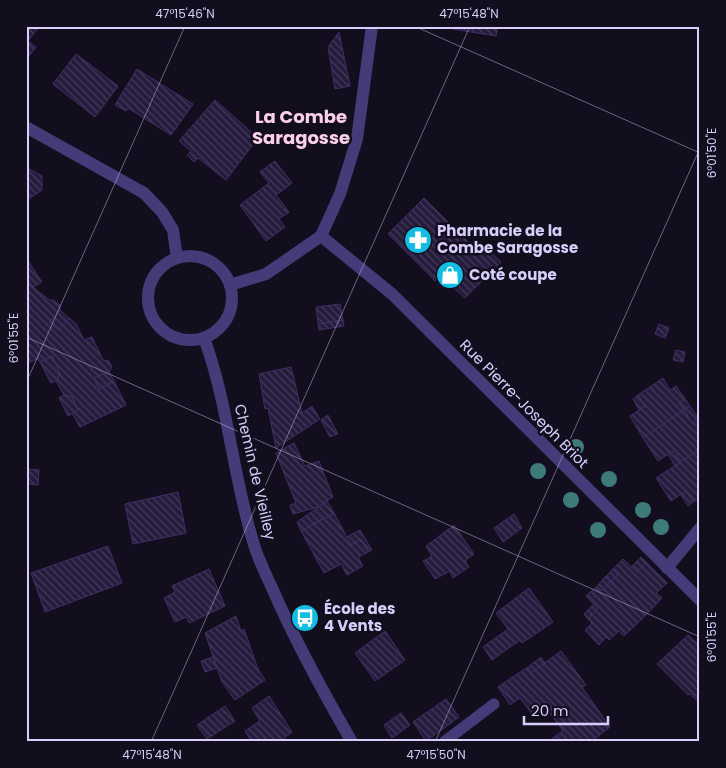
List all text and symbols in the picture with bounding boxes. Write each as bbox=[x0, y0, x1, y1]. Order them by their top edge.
text: 47°15'46"N bbox=[155, 5, 215, 22]
text: 47°15'48"N bbox=[439, 5, 499, 22]
district label: La Combe Saragosse bbox=[252, 104, 350, 150]
text: 6°01'50"E bbox=[703, 128, 720, 178]
place label: Pharmacie de la Combe Saragosse bbox=[437, 220, 578, 258]
pharmacy icon: Pharmacie de la Combe Saragosse bbox=[403, 225, 433, 255]
shop icon: Coté coupe bbox=[435, 260, 465, 290]
place label: Coté coupe bbox=[469, 264, 557, 285]
text: 6°01'55"E bbox=[5, 313, 22, 363]
street label: Rue Pierre-Joseph Briot bbox=[455, 335, 593, 473]
street label: Chemin de Vieilley bbox=[230, 402, 281, 542]
place label: École des 4 Vents bbox=[324, 598, 395, 636]
bus stop icon: École des 4 Vents bbox=[290, 603, 320, 633]
text: 6°01'55"E bbox=[703, 612, 720, 662]
scale bar bbox=[524, 693, 607, 725]
text: 20 m bbox=[531, 700, 569, 721]
text: 47°15'48"N bbox=[122, 746, 182, 763]
text: 47°15'50"N bbox=[406, 746, 466, 763]

